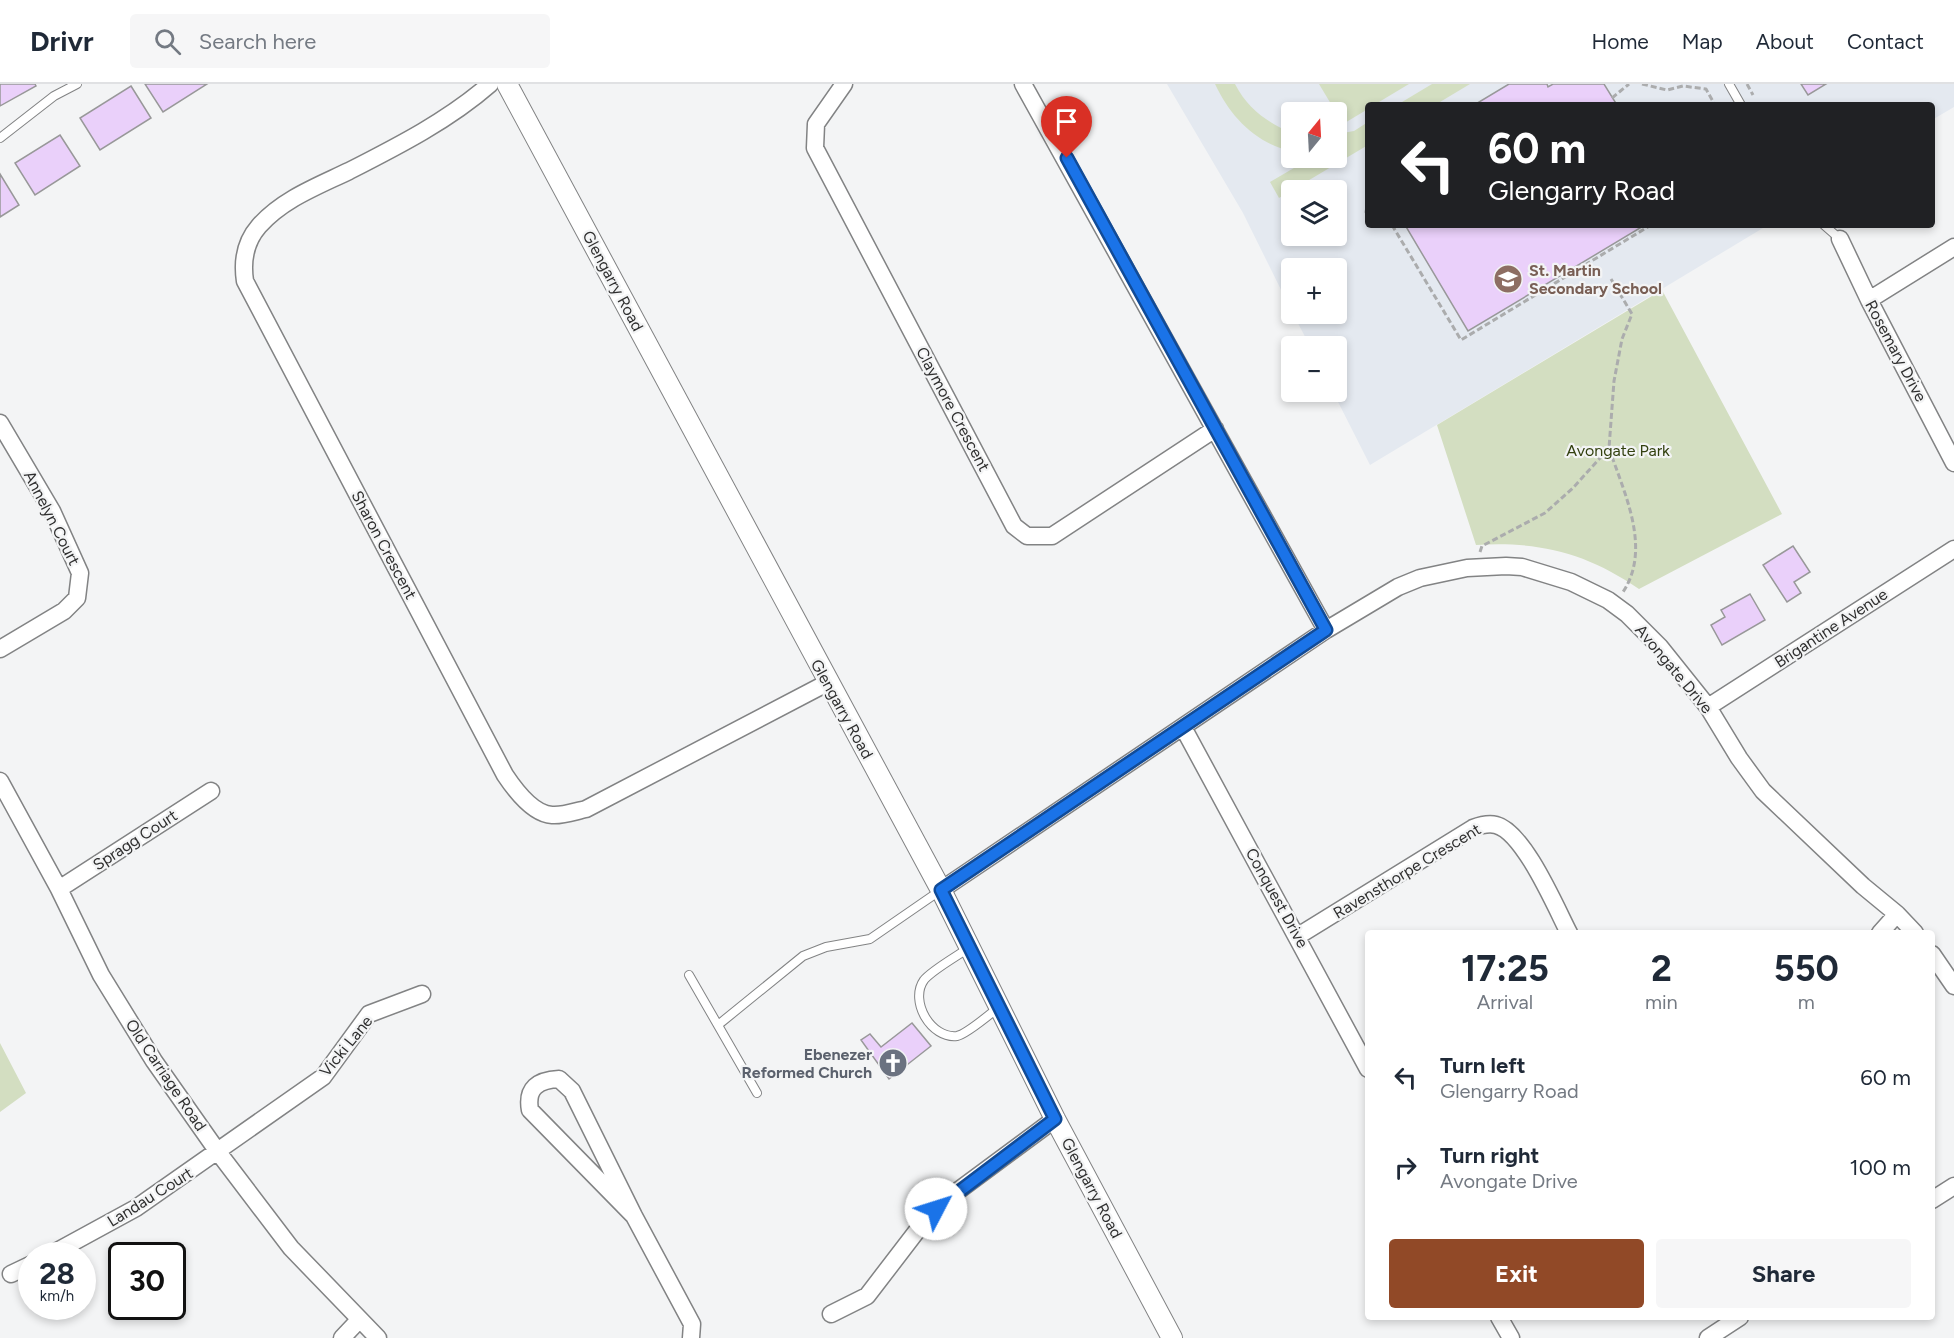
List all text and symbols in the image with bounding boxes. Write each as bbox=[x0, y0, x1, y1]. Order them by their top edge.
search box bbox=[130, 14, 550, 68]
text: Drivr bbox=[30, 24, 94, 58]
icon: search bbox=[151, 25, 184, 58]
text: Search here bbox=[199, 28, 316, 55]
text: Home bbox=[1592, 29, 1649, 54]
text: Map bbox=[1682, 29, 1723, 54]
text: About bbox=[1756, 29, 1814, 54]
text: Contact bbox=[1847, 29, 1924, 54]
pin bbox=[1041, 96, 1092, 158]
north arrow bbox=[1281, 102, 1347, 168]
map controls bbox=[1281, 102, 1347, 402]
icon: arrive bbox=[1050, 105, 1083, 138]
text: 60 m bbox=[1488, 123, 1586, 174]
icon: left bbox=[1389, 126, 1467, 204]
text: Glengarry Road bbox=[1488, 174, 1675, 207]
button: layers bbox=[1281, 180, 1347, 246]
street label: Glengarry Road bbox=[579, 228, 647, 334]
button: + bbox=[1281, 258, 1347, 324]
place label: St. Martin Secondary School bbox=[1529, 261, 1662, 298]
school or university icon: St. Martin Secondary School bbox=[1492, 263, 1524, 295]
street label: Rosemary Drive bbox=[1861, 297, 1931, 405]
button: − bbox=[1281, 336, 1347, 402]
street label: Claymore Crescent bbox=[912, 344, 994, 474]
park label: Avongate Park bbox=[1566, 441, 1670, 460]
street label: Annelyn Court bbox=[20, 468, 84, 568]
street label: Sharon Crescent bbox=[347, 488, 421, 602]
street label: Brigantine Avenue bbox=[1771, 584, 1891, 672]
street label: Avongate Drive bbox=[1631, 621, 1717, 718]
street label: Glengarry Road bbox=[807, 656, 877, 762]
street label: Spragg Court bbox=[89, 806, 181, 874]
street label: Ravensthorpe Crescent bbox=[1330, 819, 1484, 923]
street label: Conquest Drive bbox=[1242, 845, 1312, 951]
text: 17:25 bbox=[1461, 947, 1549, 990]
text: 2 bbox=[1651, 947, 1672, 990]
text: 550 bbox=[1774, 947, 1839, 990]
text: Arrival bbox=[1477, 990, 1533, 1014]
text: min bbox=[1645, 990, 1678, 1014]
text: m bbox=[1798, 990, 1815, 1014]
street label: Vicki Lane bbox=[316, 1011, 377, 1080]
street label: Old Carriage Road bbox=[122, 1016, 210, 1134]
place label: Ebenezer Reformed Church bbox=[741, 1045, 872, 1082]
church icon: Ebenezer Reformed Church bbox=[877, 1047, 909, 1079]
text: Turn left bbox=[1440, 1052, 1526, 1079]
icon: left bbox=[1389, 1061, 1422, 1094]
text: 60 m bbox=[1860, 1064, 1911, 1091]
text: Glengarry Road bbox=[1440, 1079, 1579, 1103]
street label: Glengarry Road bbox=[1058, 1135, 1126, 1241]
text: Turn right bbox=[1440, 1142, 1539, 1169]
icon: right bbox=[1389, 1151, 1422, 1184]
text: 100 m bbox=[1850, 1154, 1911, 1181]
street label: Landau Court bbox=[104, 1163, 196, 1231]
text: Avongate Drive bbox=[1440, 1169, 1578, 1193]
position arrow bbox=[904, 1177, 968, 1241]
button: Exit bbox=[1389, 1239, 1644, 1308]
button: Share bbox=[1656, 1239, 1911, 1308]
speed limit sign: 30 bbox=[108, 1242, 186, 1320]
text: 28 bbox=[39, 1255, 75, 1292]
text: km/h bbox=[40, 1287, 74, 1305]

